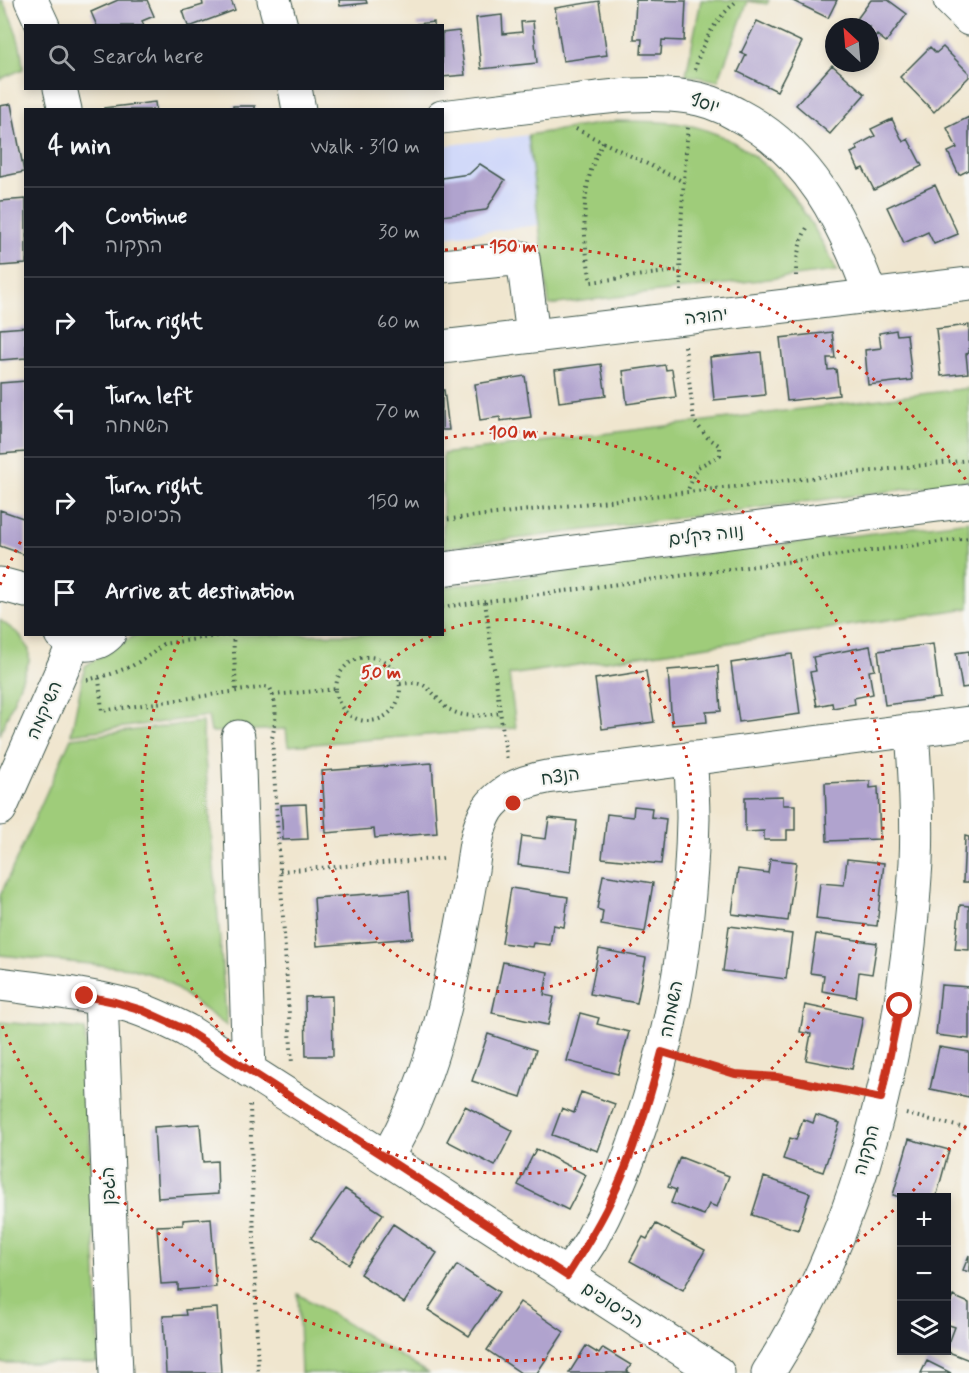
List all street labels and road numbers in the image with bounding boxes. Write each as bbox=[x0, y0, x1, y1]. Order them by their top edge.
street label: יוסף bbox=[687, 88, 722, 120]
street label: יהודה bbox=[683, 302, 729, 332]
street label: נווה דקלים bbox=[667, 519, 745, 553]
street label: השיקמה bbox=[21, 677, 68, 744]
street label: הנצח bbox=[539, 762, 581, 792]
street label: השמחה bbox=[655, 979, 689, 1040]
street label: התקוה bbox=[848, 1122, 886, 1179]
street label: הגפן bbox=[96, 1166, 122, 1206]
street label: הכיסופים bbox=[577, 1277, 648, 1335]

